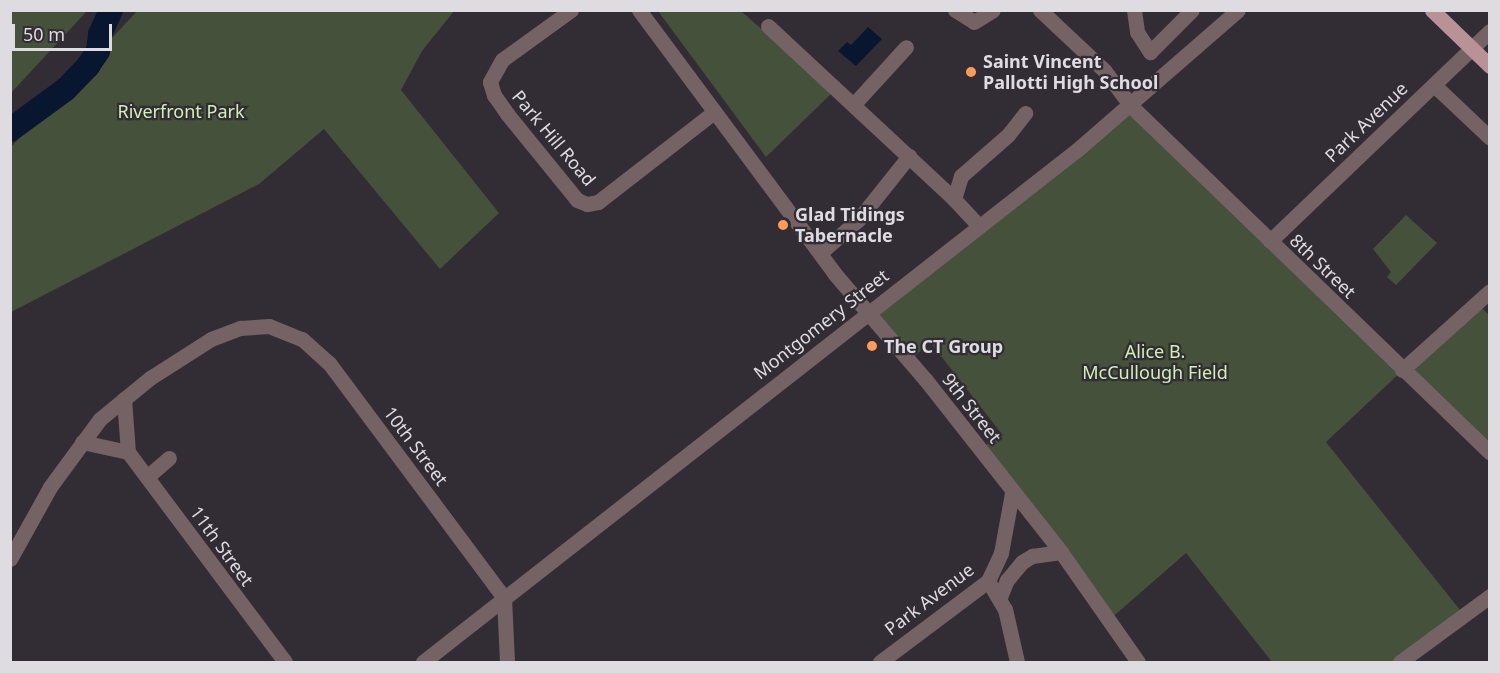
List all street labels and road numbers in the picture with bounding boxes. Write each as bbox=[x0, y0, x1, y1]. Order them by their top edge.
street label: Park Avenue bbox=[1320, 77, 1412, 167]
street label: Park Hill Road bbox=[508, 86, 600, 190]
street label: 8th Street bbox=[1286, 229, 1360, 303]
street label: Montgomery Street bbox=[749, 265, 893, 383]
street label: 9th Street bbox=[938, 369, 1006, 447]
street label: 10th Street bbox=[379, 402, 453, 490]
street label: 11th Street bbox=[186, 502, 258, 590]
street label: Park Avenue bbox=[880, 559, 978, 639]

